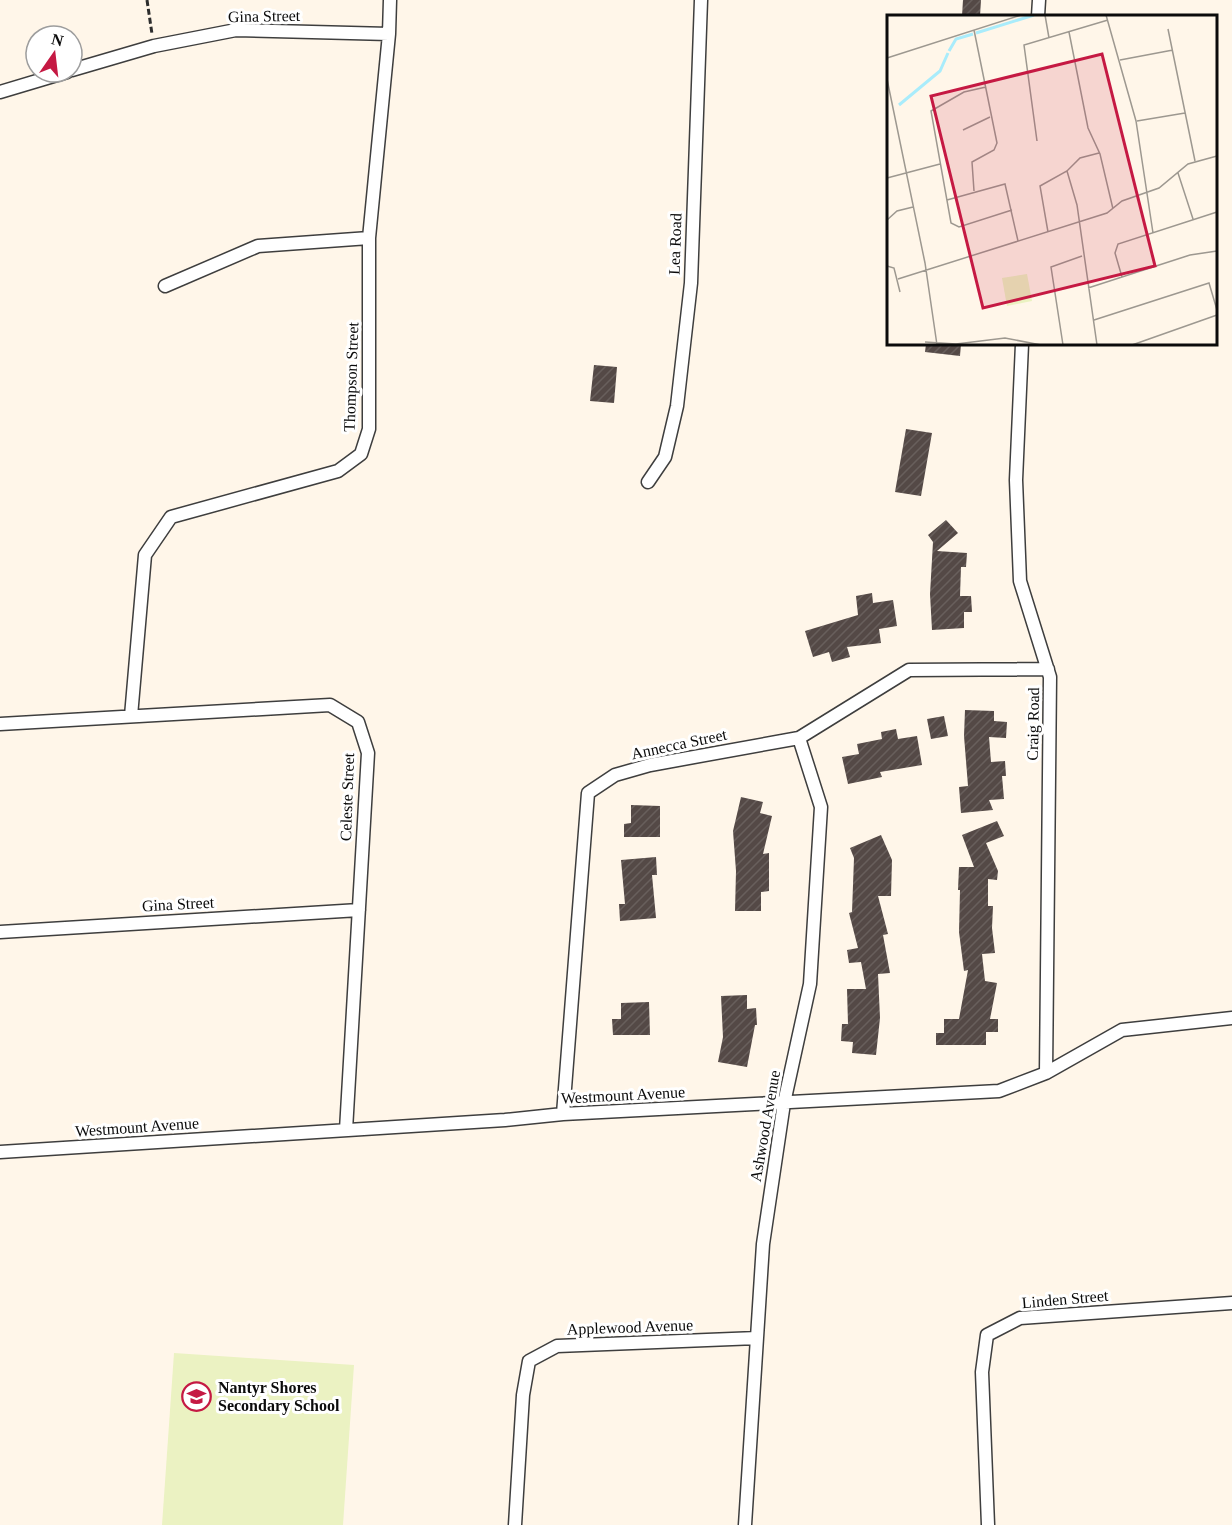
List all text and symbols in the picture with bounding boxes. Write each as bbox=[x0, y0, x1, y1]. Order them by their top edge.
street label: Gina Street bbox=[228, 7, 301, 25]
inset map bbox=[887, 15, 1217, 345]
north arrow bbox=[24, 24, 84, 84]
text: N bbox=[50, 30, 66, 50]
street label: Lea Road bbox=[665, 213, 685, 275]
street label: Thompson Street bbox=[341, 321, 362, 432]
street label: Craig Road bbox=[1024, 687, 1043, 761]
street label: Annecca Street bbox=[630, 725, 729, 762]
street label: Celeste Street bbox=[337, 752, 357, 841]
street label: Gina Street bbox=[141, 894, 215, 914]
street label: Ashwood Avenue bbox=[747, 1069, 783, 1183]
street label: Westmount Avenue bbox=[561, 1083, 685, 1107]
street label: Westmount Avenue bbox=[74, 1114, 200, 1140]
street label: Linden Street bbox=[1021, 1287, 1109, 1311]
street label: Applewood Avenue bbox=[567, 1316, 693, 1339]
place label: Nantyr Shores Secondary School bbox=[218, 1379, 340, 1415]
school or university icon: Nantyr Shores Secondary School bbox=[181, 1380, 213, 1412]

